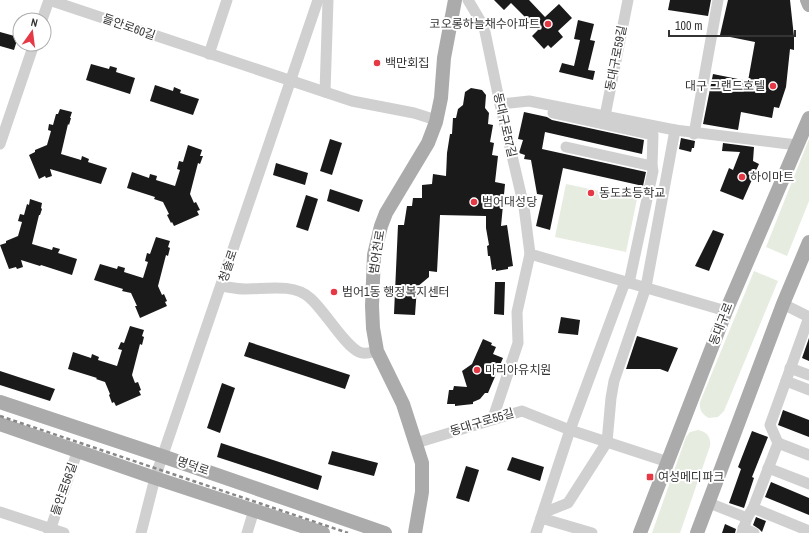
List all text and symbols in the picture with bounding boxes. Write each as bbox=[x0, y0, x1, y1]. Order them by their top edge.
street label: 들안로60길 bbox=[100, 10, 158, 44]
north arrow bbox=[12, 12, 52, 52]
scale bar bbox=[669, 12, 795, 38]
text: N bbox=[30, 15, 39, 30]
place label: 코오롱하늘채수아파트 bbox=[430, 16, 540, 32]
text: 100 m bbox=[675, 18, 702, 34]
marker: 코오롱하늘채수아파트 bbox=[543, 19, 553, 29]
street label: 동대구로59길 bbox=[602, 24, 630, 92]
place label: 백만회집 bbox=[385, 55, 429, 71]
marker: 백만회집 bbox=[372, 58, 382, 68]
place label: 대구 그랜드호텔 bbox=[685, 78, 765, 94]
marker: 대구 그랜드호텔 bbox=[768, 81, 778, 91]
street label: 동대구로57길 bbox=[490, 91, 520, 159]
place label: 하이마트 bbox=[750, 169, 794, 185]
marker: 하이마트 bbox=[737, 172, 747, 182]
place label: 동도초등학교 bbox=[599, 185, 665, 201]
marker: 동도초등학교 bbox=[586, 188, 596, 198]
place label: 범어대성당 bbox=[482, 194, 537, 210]
marker: 범어대성당 bbox=[469, 197, 479, 207]
street label: 범어천로 bbox=[366, 229, 388, 275]
street label: 청솔로 bbox=[215, 248, 241, 284]
place label: 범어1동 행정복지센터 bbox=[342, 284, 450, 300]
marker: 범어1동 행정복지센터 bbox=[329, 287, 339, 297]
street label: 동대구로 bbox=[706, 301, 736, 347]
place label: 마리아유치원 bbox=[485, 362, 551, 378]
marker: 마리아유치원 bbox=[472, 365, 482, 375]
street label: 동대구로55길 bbox=[448, 405, 516, 439]
street label: 명덕로 bbox=[175, 453, 211, 479]
street label: 들안로56길 bbox=[47, 460, 81, 518]
place label: 여성메디파크 bbox=[658, 469, 724, 485]
marker: 여성메디파크 bbox=[645, 472, 655, 482]

